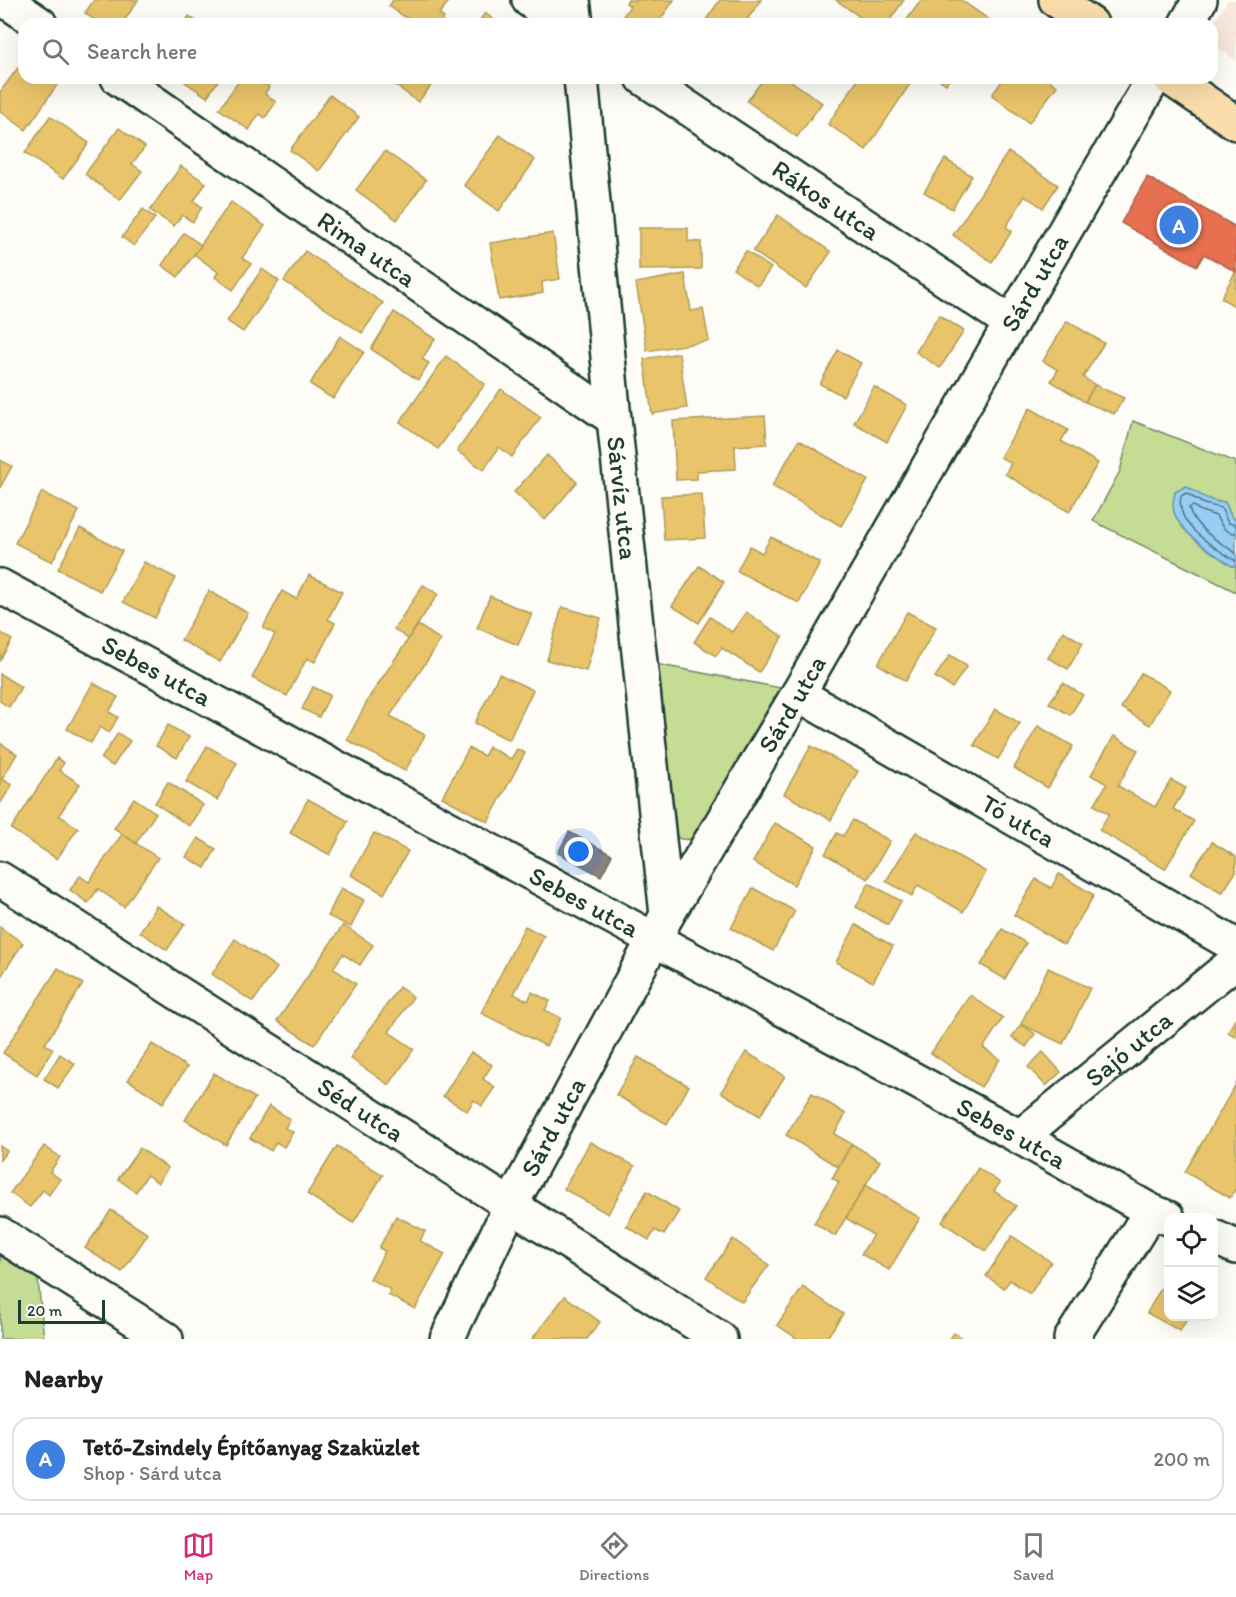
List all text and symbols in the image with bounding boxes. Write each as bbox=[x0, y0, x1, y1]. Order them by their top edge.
search box bbox=[18, 18, 1218, 84]
icon: search bbox=[39, 35, 72, 68]
text: Search here bbox=[87, 38, 197, 65]
street label: Rákos utca bbox=[766, 153, 887, 248]
pin: A bbox=[1160, 202, 1198, 248]
street label: Rima utca bbox=[311, 204, 423, 295]
street label: Sárd utca bbox=[994, 228, 1075, 337]
street label: Sárvíz utca bbox=[600, 435, 645, 561]
street label: Sebes utca bbox=[96, 628, 218, 713]
street label: Sárd utca bbox=[751, 649, 833, 758]
street label: Tó utca bbox=[976, 787, 1061, 855]
your location bbox=[564, 837, 593, 866]
street label: Sebes utca bbox=[524, 859, 645, 944]
street label: Sajó utca bbox=[1078, 1003, 1179, 1094]
street label: Séd utca bbox=[311, 1070, 410, 1149]
street label: Sárd utca bbox=[513, 1072, 593, 1182]
street label: Sebes utca bbox=[951, 1090, 1073, 1176]
map controls bbox=[1164, 1213, 1218, 1321]
button: locate bbox=[1164, 1213, 1218, 1267]
button: layers bbox=[1164, 1267, 1218, 1321]
scale bar bbox=[18, 1297, 105, 1324]
text: 20 m bbox=[27, 1301, 62, 1320]
text: Nearby bbox=[24, 1362, 103, 1394]
text: Tető-Zsindely Építőanyag Szaküzlet bbox=[83, 1434, 420, 1461]
text: A bbox=[39, 1447, 52, 1471]
text: 200 m bbox=[1154, 1447, 1210, 1471]
text: Shop · Sárd utca bbox=[83, 1461, 222, 1485]
tab: Map bbox=[182, 1529, 215, 1584]
tab: Directions bbox=[579, 1529, 649, 1584]
tab: Saved bbox=[1013, 1529, 1054, 1584]

